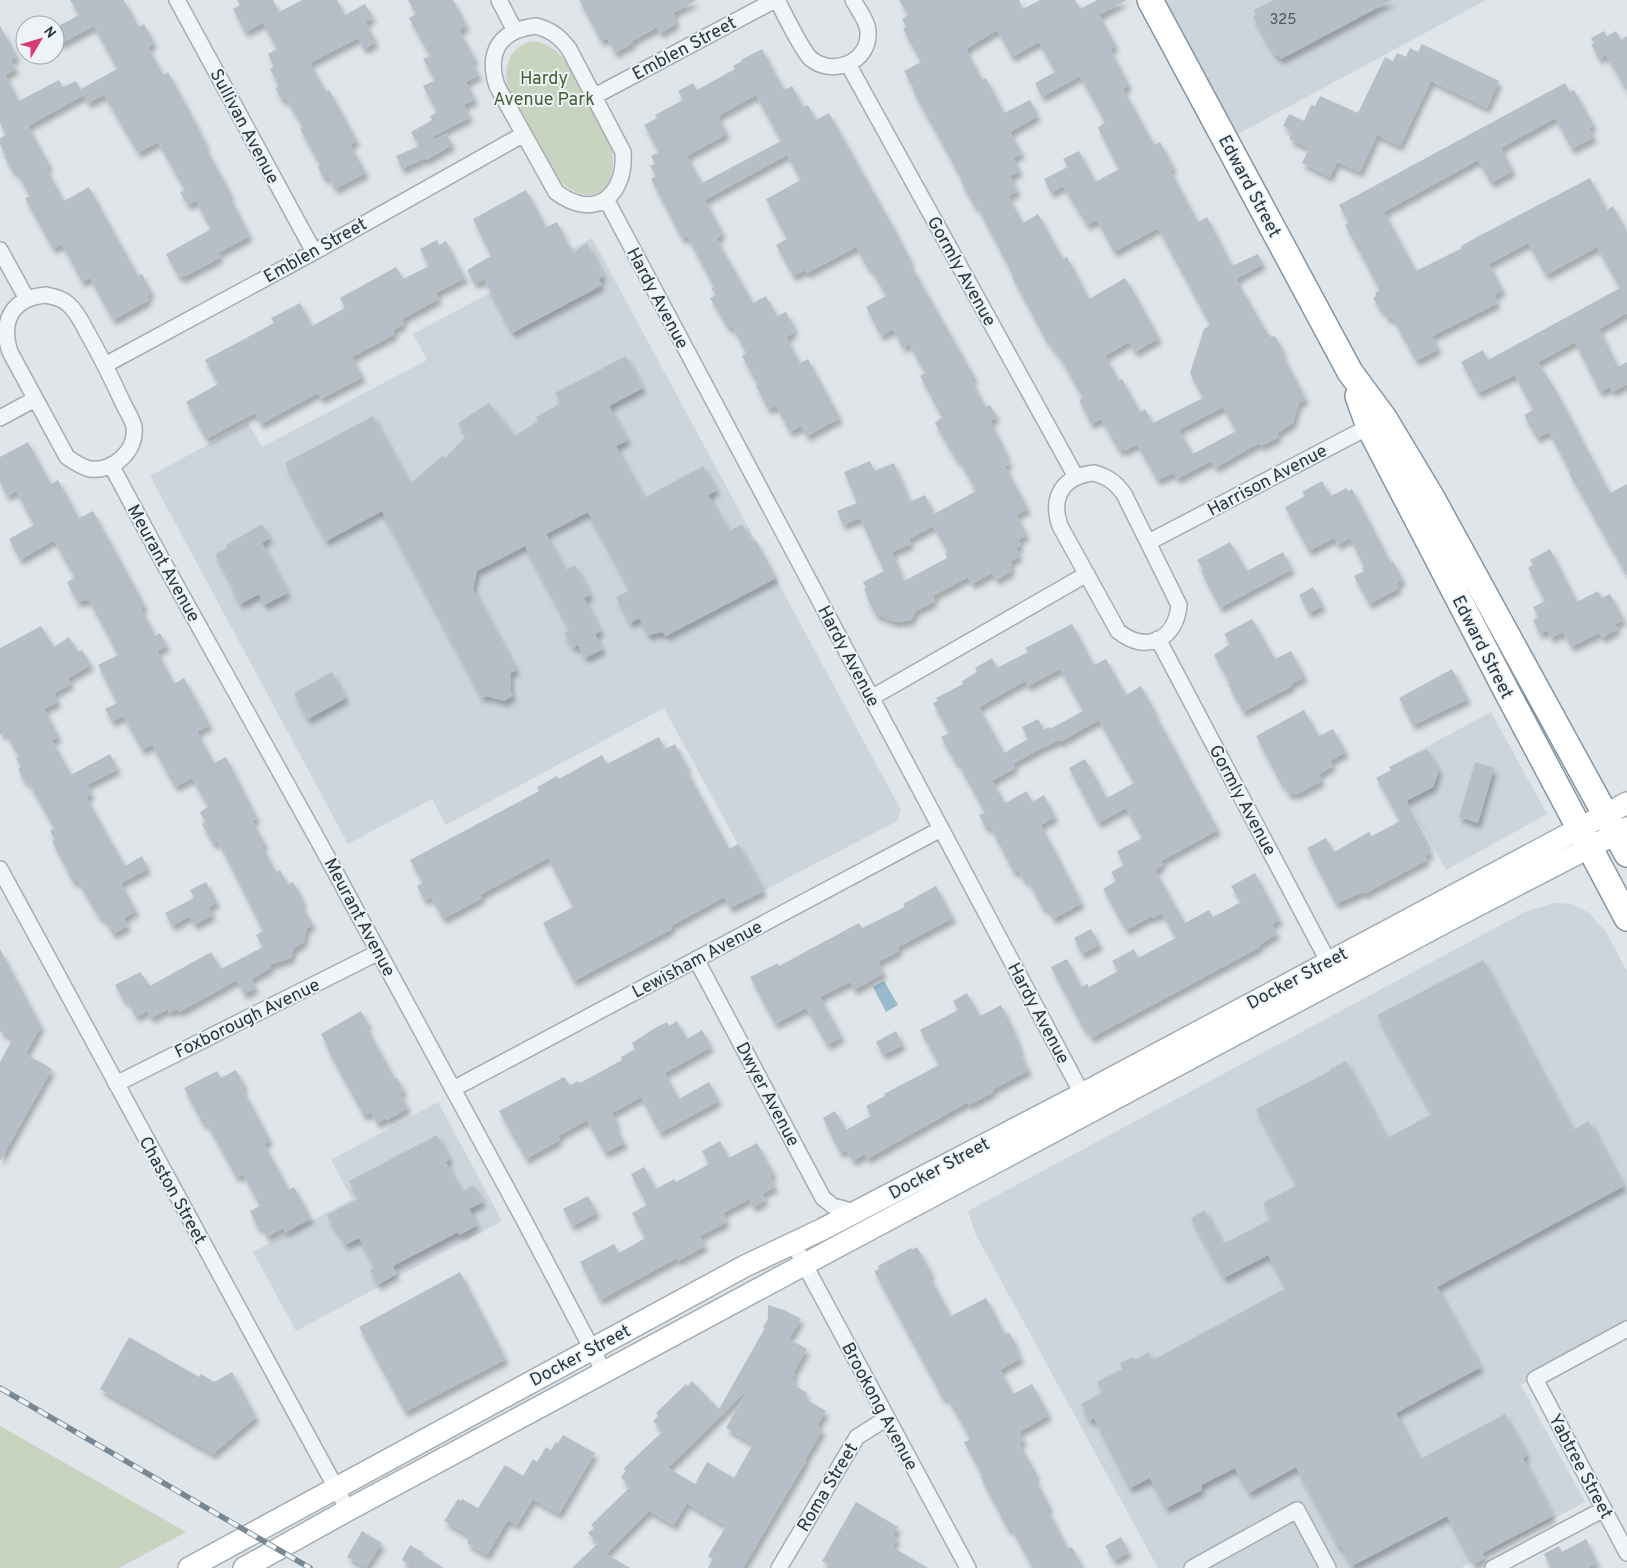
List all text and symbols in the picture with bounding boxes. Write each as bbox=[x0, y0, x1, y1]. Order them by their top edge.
house number: 325 bbox=[1269, 11, 1297, 30]
street label: Emblen Street bbox=[629, 12, 741, 86]
north arrow bbox=[15, 15, 65, 65]
text: N bbox=[39, 24, 59, 42]
street label: Sullivan Avenue bbox=[204, 65, 284, 188]
park label: Hardy Avenue Park bbox=[493, 68, 595, 112]
street label: Edward Street bbox=[1212, 131, 1285, 242]
street label: Emblen Street bbox=[260, 213, 371, 289]
street label: Gormly Avenue bbox=[921, 213, 1000, 331]
street label: Hardy Avenue bbox=[620, 244, 693, 353]
street label: Harrison Avenue bbox=[1204, 440, 1331, 523]
street label: Meurant Avenue bbox=[121, 501, 205, 627]
street label: Edward Street bbox=[1446, 592, 1518, 703]
street label: Hardy Avenue bbox=[811, 602, 884, 711]
street label: Gormly Avenue bbox=[1203, 741, 1281, 860]
street label: Meurant Avenue bbox=[318, 854, 400, 981]
street label: Lewisham Avenue bbox=[629, 916, 767, 1004]
street label: Docker Street bbox=[1243, 943, 1352, 1016]
street label: Hardy Avenue bbox=[1001, 959, 1074, 1068]
street label: Foxborough Avenue bbox=[171, 974, 324, 1064]
street label: Dwyer Avenue bbox=[730, 1039, 804, 1151]
street label: Chaston Street bbox=[133, 1133, 211, 1249]
street label: Docker Street bbox=[885, 1133, 994, 1206]
street label: Docker Street bbox=[526, 1320, 635, 1393]
street label: Brookong Avenue bbox=[835, 1339, 922, 1475]
street label: Yabtree Street bbox=[1542, 1410, 1617, 1523]
street label: Roma Street bbox=[793, 1439, 864, 1537]

